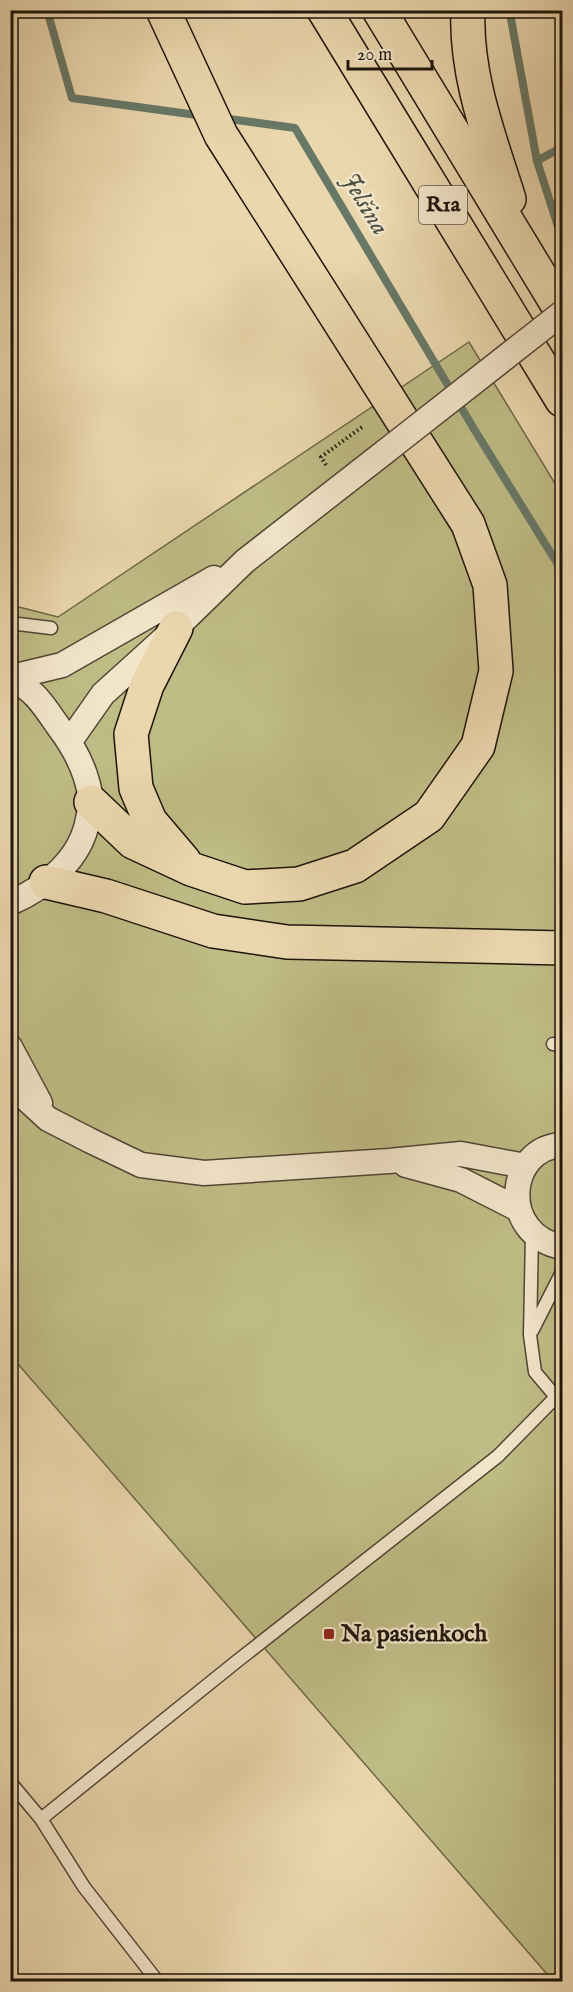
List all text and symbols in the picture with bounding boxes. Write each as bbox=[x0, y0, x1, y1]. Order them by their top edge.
scale bar bbox=[348, 33, 432, 71]
text: 20 m bbox=[357, 44, 392, 67]
water label: Jelšina bbox=[334, 167, 396, 241]
road number: R1a bbox=[419, 186, 467, 224]
place label: Na pasienkoch bbox=[340, 1619, 488, 1650]
marker: Na pasienkoch bbox=[322, 1627, 336, 1641]

